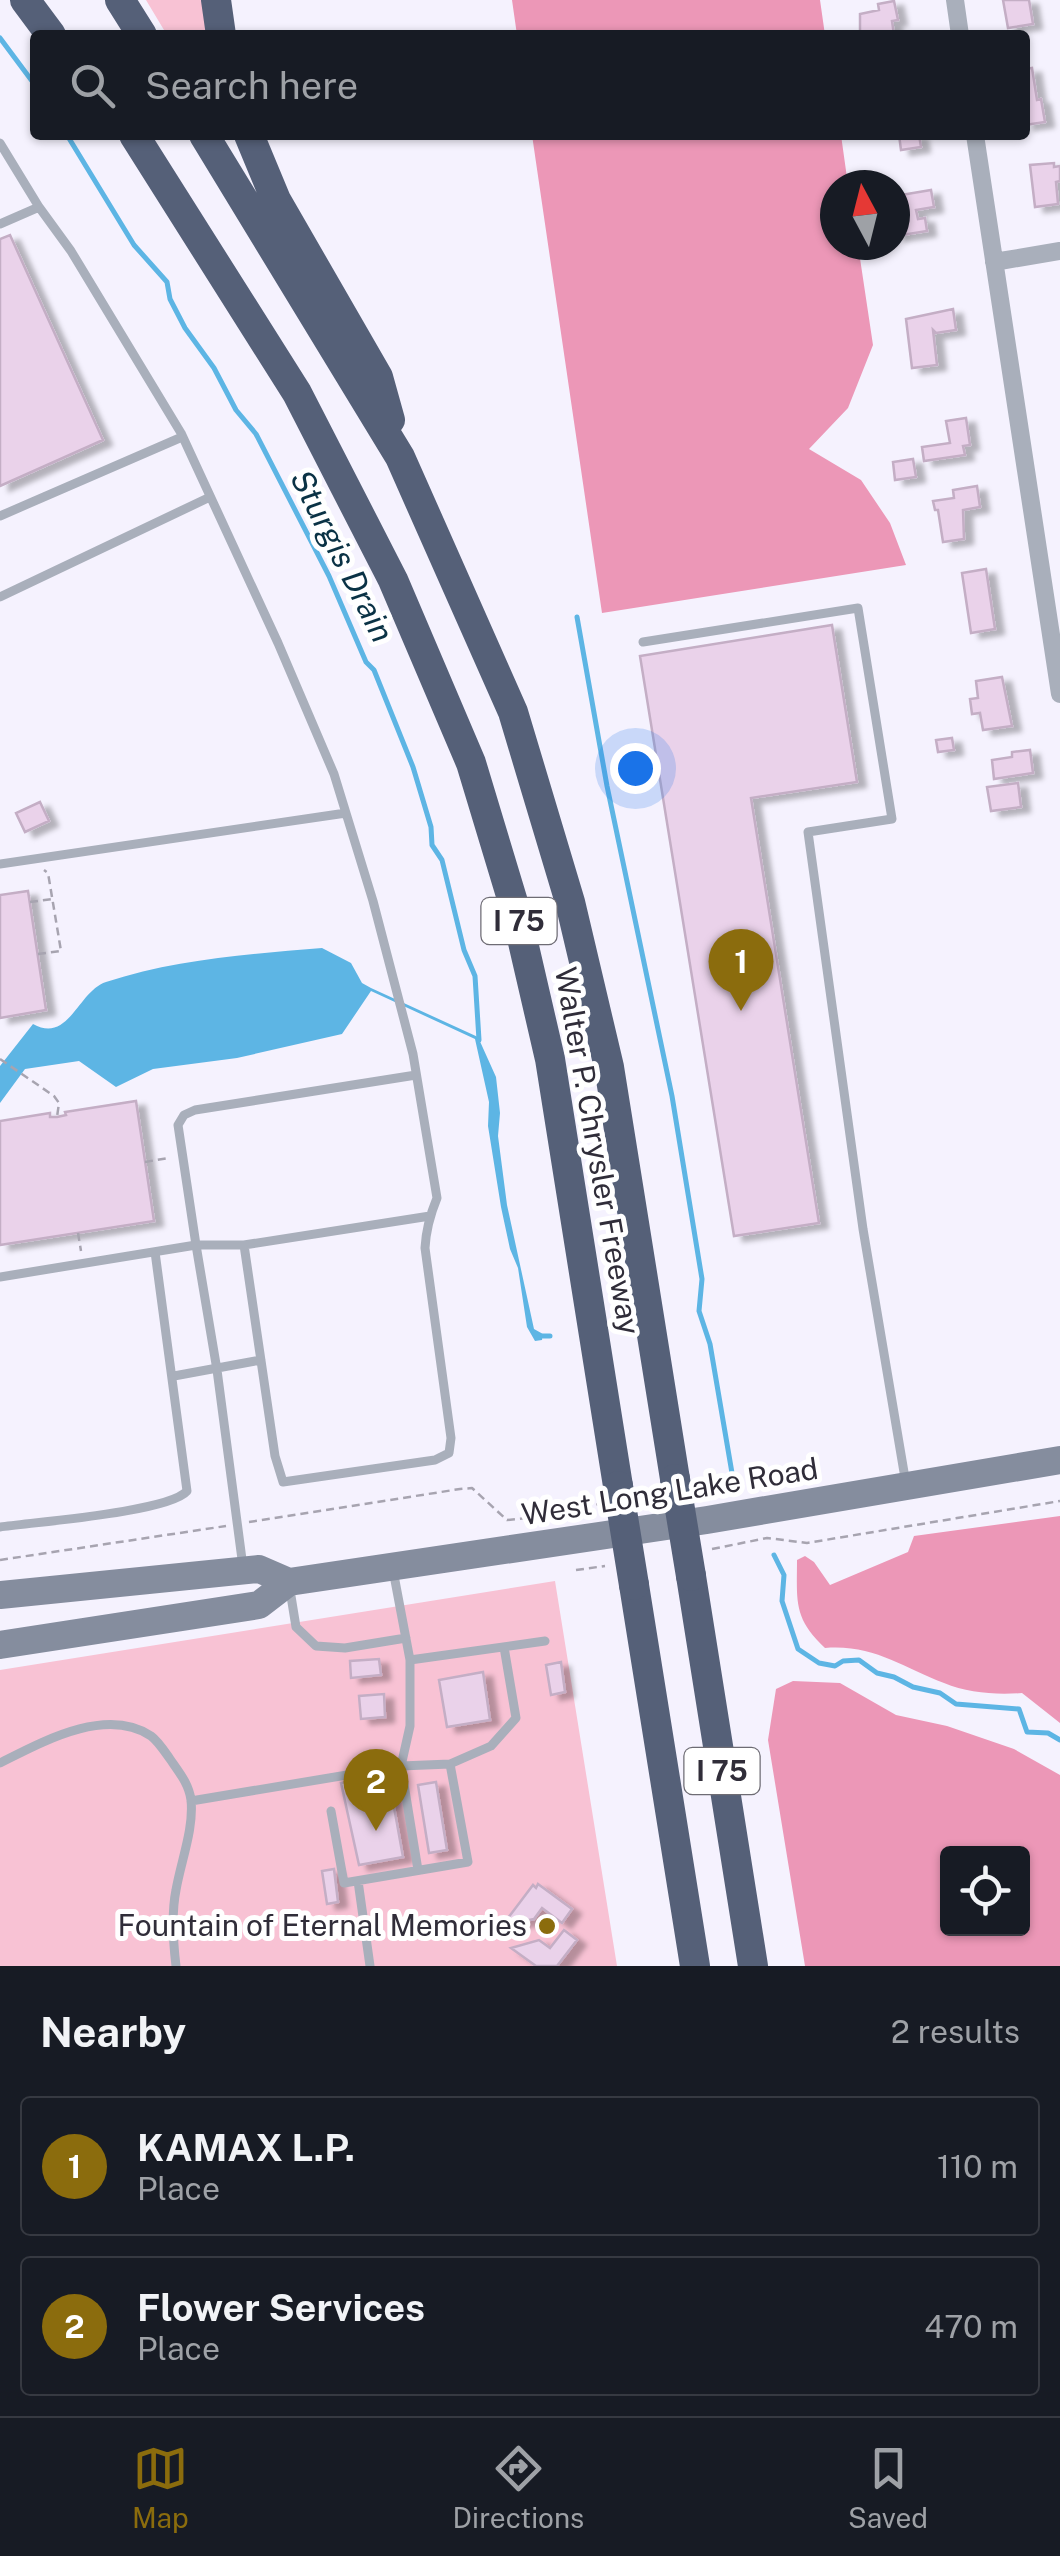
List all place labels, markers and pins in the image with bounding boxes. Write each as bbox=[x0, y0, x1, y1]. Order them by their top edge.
pin: 1 bbox=[708, 928, 774, 1011]
pin: 2 bbox=[344, 1748, 408, 1831]
place label: Fountain of Eternal Memories bbox=[117, 1907, 527, 1943]
marker: Fountain of Eternal Memories bbox=[536, 1915, 558, 1937]

